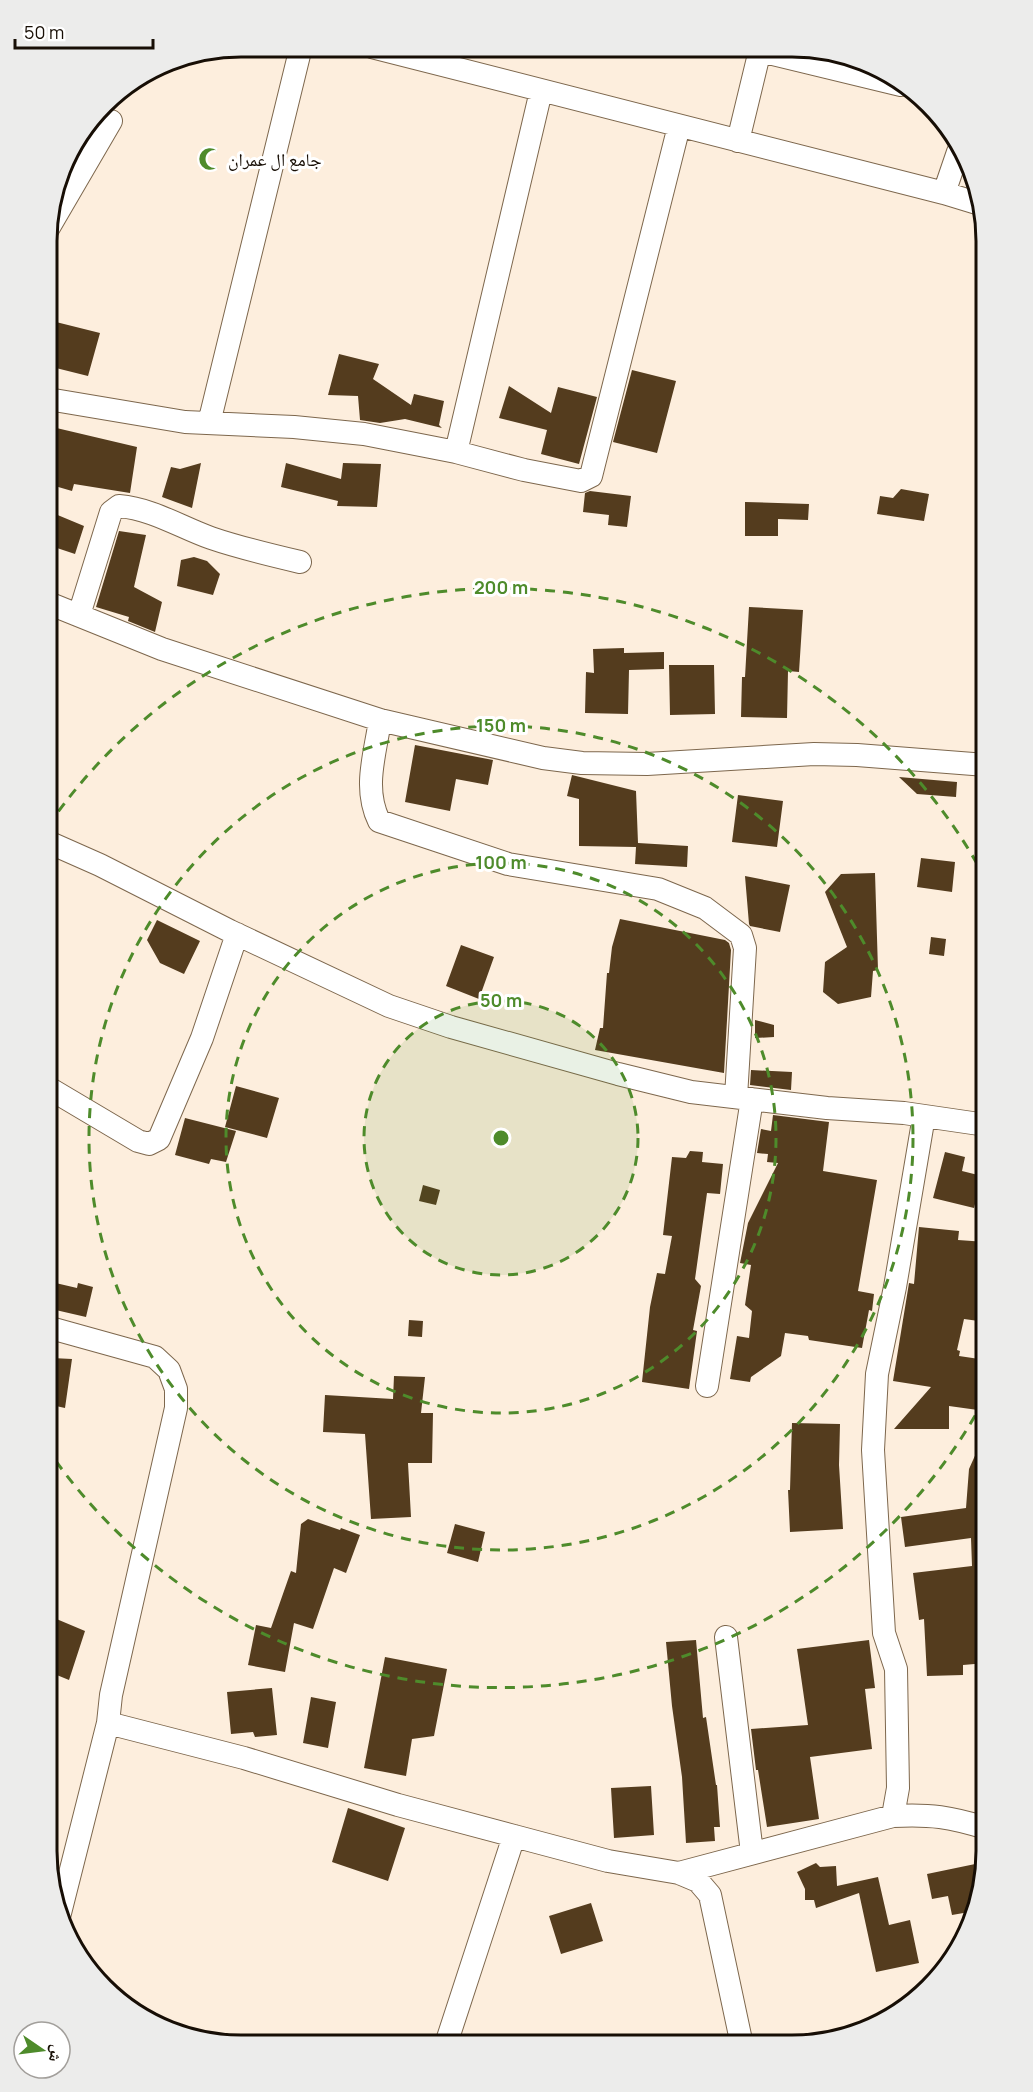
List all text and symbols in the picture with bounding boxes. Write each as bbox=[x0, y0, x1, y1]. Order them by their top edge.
scale bar bbox=[15, 12, 153, 50]
text: 50 m bbox=[24, 20, 64, 44]
mosque icon: جامع ال عمران bbox=[197, 146, 223, 172]
place label: جامع ال عمران bbox=[228, 147, 322, 172]
text: 200 m bbox=[474, 575, 528, 599]
text: 150 m bbox=[476, 713, 526, 737]
text: 100 m bbox=[475, 850, 527, 874]
text: 50 m bbox=[480, 988, 522, 1012]
centre of rings bbox=[491, 1128, 511, 1148]
north arrow bbox=[12, 2020, 72, 2080]
text: ش bbox=[44, 2043, 69, 2065]

